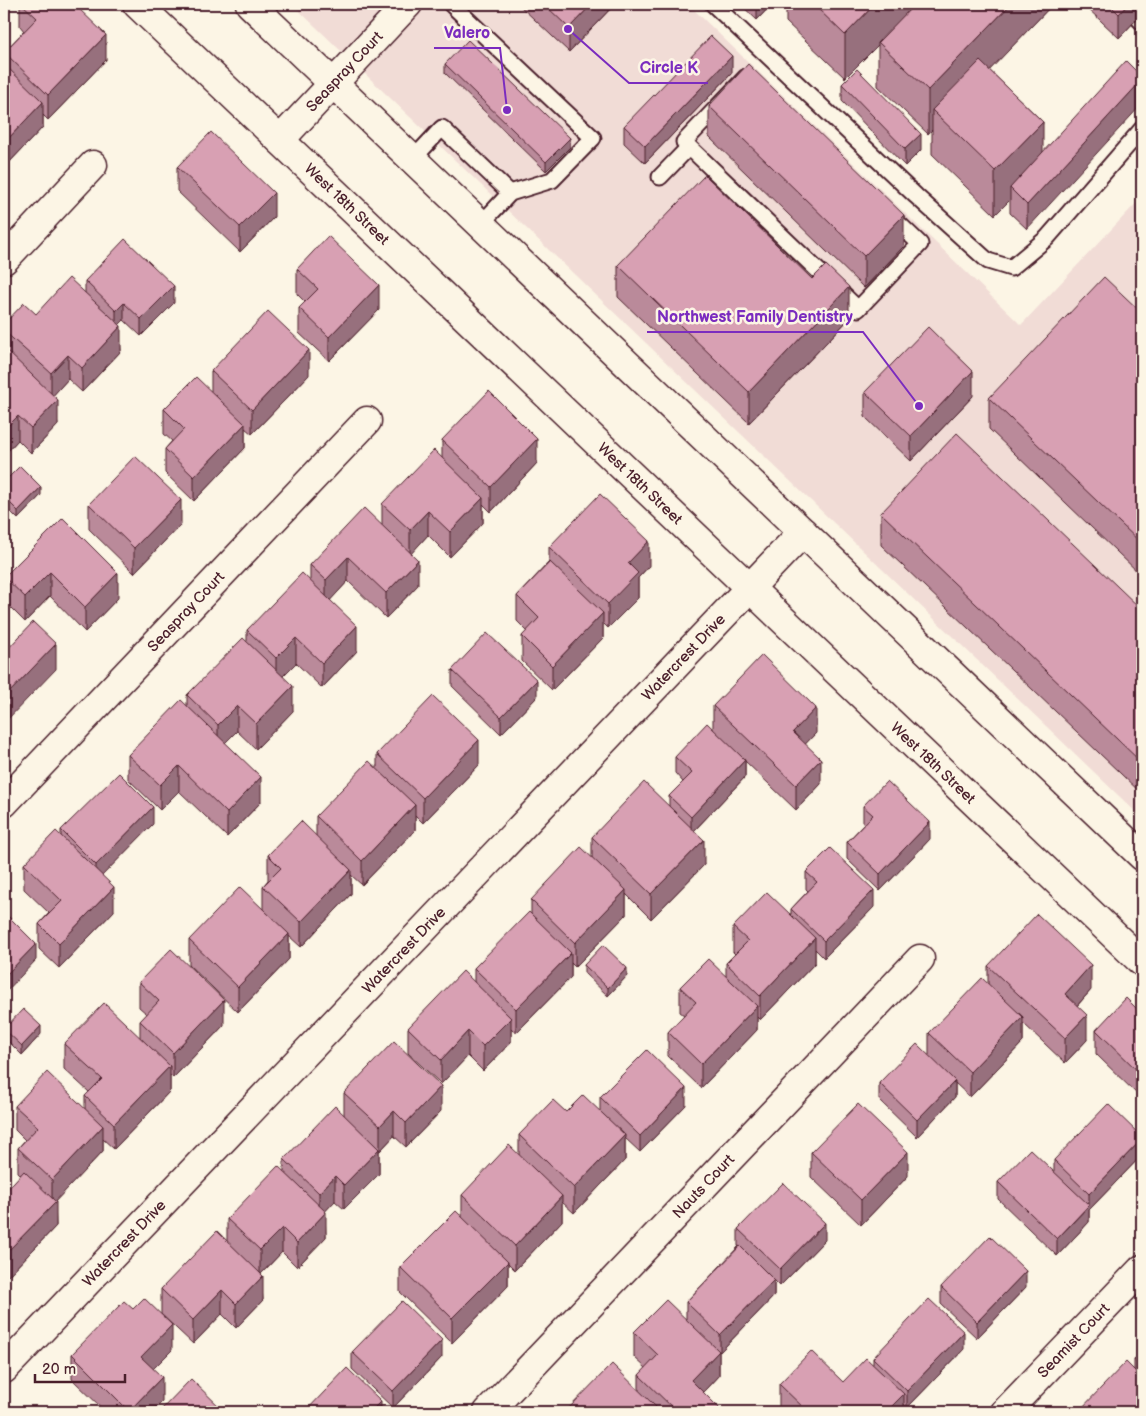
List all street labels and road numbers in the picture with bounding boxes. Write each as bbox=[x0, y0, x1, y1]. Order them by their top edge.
street label: Seaspray Court bbox=[302, 27, 387, 116]
street label: West 18th Street bbox=[300, 159, 394, 249]
street label: West 18th Street bbox=[594, 439, 687, 529]
street label: Seaspray Court bbox=[143, 567, 229, 656]
street label: Watercrest Drive bbox=[638, 610, 729, 705]
street label: West 18th Street bbox=[887, 718, 980, 808]
street label: Watercrest Drive bbox=[358, 903, 450, 998]
street label: Nauts Court bbox=[668, 1150, 739, 1222]
street label: Watercrest Drive bbox=[78, 1196, 170, 1291]
street label: Seamist Court bbox=[1033, 1299, 1114, 1382]

